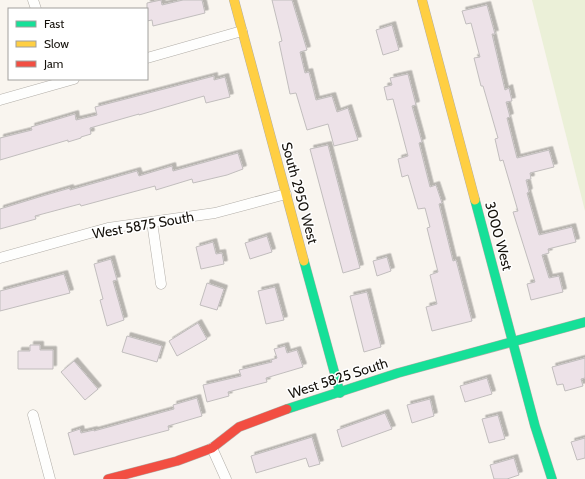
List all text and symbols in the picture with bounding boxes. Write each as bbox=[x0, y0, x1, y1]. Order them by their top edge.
legend bbox=[8, 8, 148, 80]
text: Fast bbox=[44, 16, 64, 31]
text: Slow bbox=[44, 36, 69, 51]
text: Jam bbox=[43, 56, 63, 71]
street label: South 2950 West bbox=[278, 140, 322, 246]
street label: 3000 West bbox=[481, 200, 517, 273]
street label: West 5875 South bbox=[91, 207, 195, 243]
street label: West 5825 South bbox=[286, 353, 390, 403]

